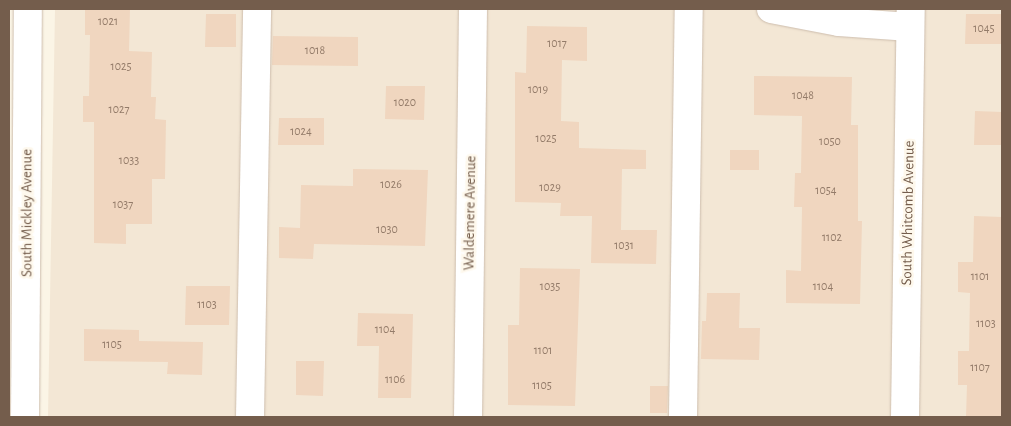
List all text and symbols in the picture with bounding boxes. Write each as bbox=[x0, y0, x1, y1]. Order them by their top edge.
house number: 1021 bbox=[98, 15, 118, 29]
house number: 1045 bbox=[973, 22, 995, 36]
house number: 1017 bbox=[547, 37, 567, 51]
house number: 1018 bbox=[305, 44, 325, 58]
house number: 1025 bbox=[111, 60, 131, 74]
house number: 1019 bbox=[528, 83, 548, 97]
house number: 1048 bbox=[792, 89, 814, 103]
house number: 1020 bbox=[394, 96, 416, 110]
house number: 1027 bbox=[109, 103, 129, 117]
house number: 1024 bbox=[290, 125, 312, 139]
house number: 1025 bbox=[536, 132, 556, 146]
house number: 1050 bbox=[819, 135, 841, 149]
street label: South Whitcomb Avenue bbox=[898, 140, 918, 286]
street label: South Mickley Avenue bbox=[18, 149, 36, 277]
house number: 1033 bbox=[119, 154, 139, 168]
street label: Waldemere Avenue bbox=[460, 155, 480, 271]
house number: 1026 bbox=[380, 178, 402, 192]
house number: 1029 bbox=[539, 181, 561, 195]
house number: 1054 bbox=[815, 184, 837, 198]
house number: 1037 bbox=[113, 198, 133, 212]
house number: 1030 bbox=[376, 223, 398, 237]
house number: 1102 bbox=[822, 231, 842, 245]
house number: 1031 bbox=[614, 239, 634, 253]
house number: 1101 bbox=[971, 270, 989, 284]
house number: 1035 bbox=[540, 280, 560, 294]
house number: 1104 bbox=[813, 280, 833, 294]
house number: 1103 bbox=[197, 298, 217, 312]
house number: 1103 bbox=[976, 317, 996, 331]
house number: 1104 bbox=[375, 323, 395, 337]
house number: 1105 bbox=[102, 338, 122, 352]
house number: 1101 bbox=[534, 344, 552, 358]
house number: 1107 bbox=[970, 361, 990, 375]
house number: 1106 bbox=[385, 373, 405, 387]
house number: 1105 bbox=[532, 379, 552, 393]

